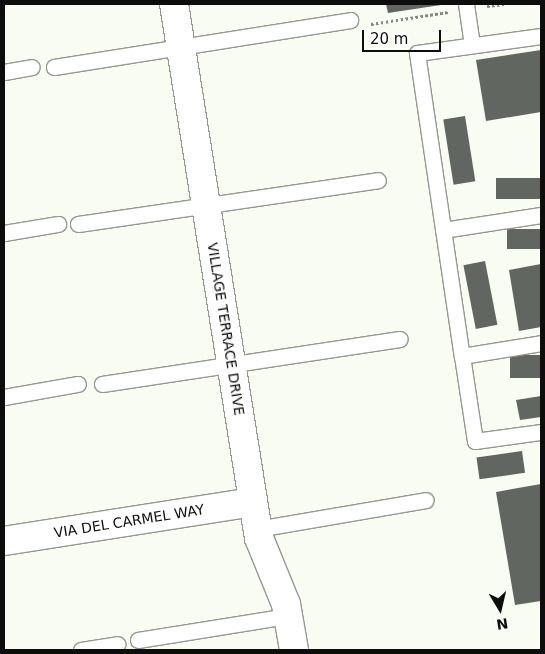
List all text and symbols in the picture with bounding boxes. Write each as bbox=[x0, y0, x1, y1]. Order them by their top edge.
scale bar bbox=[365, 20, 444, 52]
text: 20 m bbox=[370, 30, 408, 48]
street label: VILLAGE TERRACE DRIVE bbox=[204, 241, 248, 417]
street label: VIA DEL CARMEL WAY bbox=[53, 501, 205, 541]
north arrow bbox=[475, 584, 525, 634]
text: N bbox=[495, 615, 509, 633]

